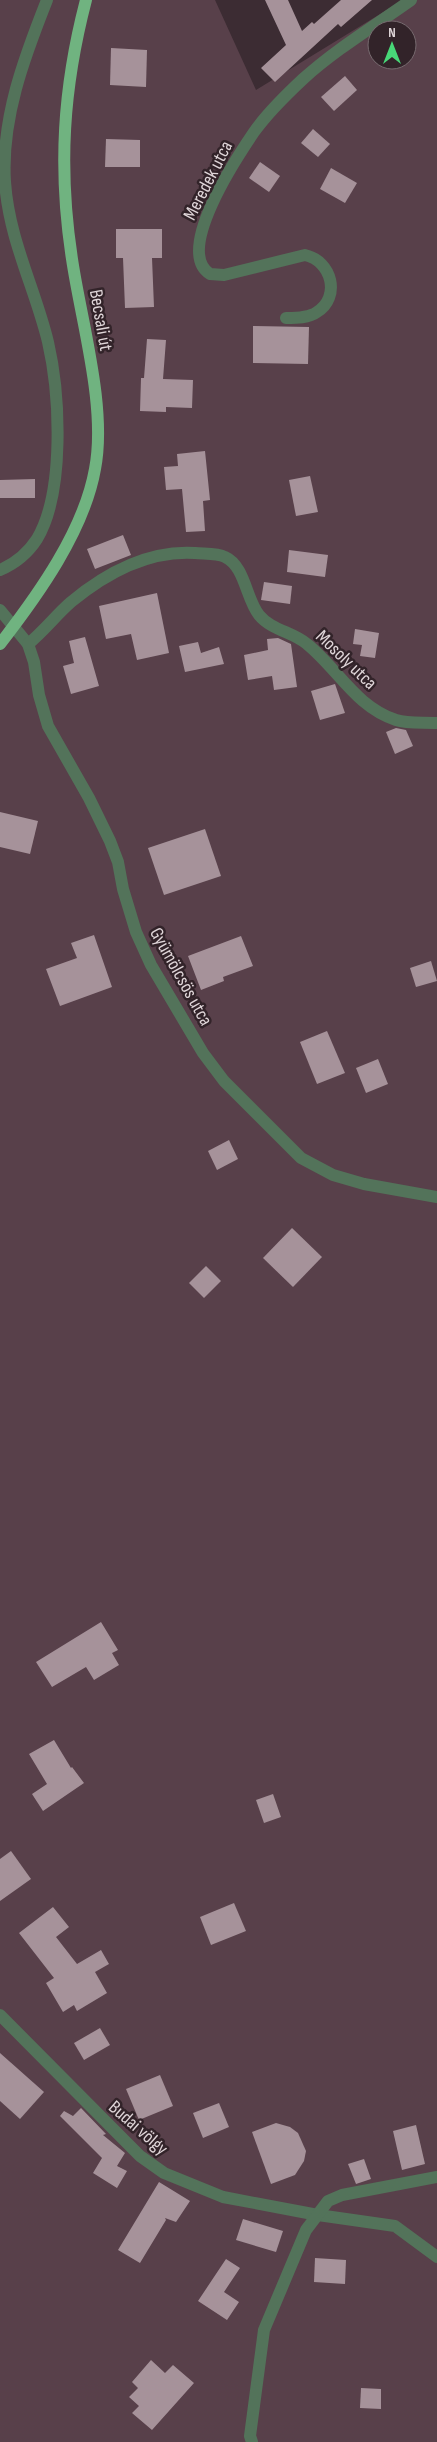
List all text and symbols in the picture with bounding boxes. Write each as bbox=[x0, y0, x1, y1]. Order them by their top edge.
north arrow bbox=[367, 20, 417, 70]
text: N bbox=[388, 24, 396, 41]
street label: Meredek utca bbox=[179, 137, 238, 224]
street label: Becsali út bbox=[84, 288, 117, 353]
street label: Mosoly utca bbox=[311, 625, 381, 695]
street label: Gyümölcsös utca bbox=[144, 924, 217, 1030]
street label: Budai völgy bbox=[104, 2096, 173, 2161]

